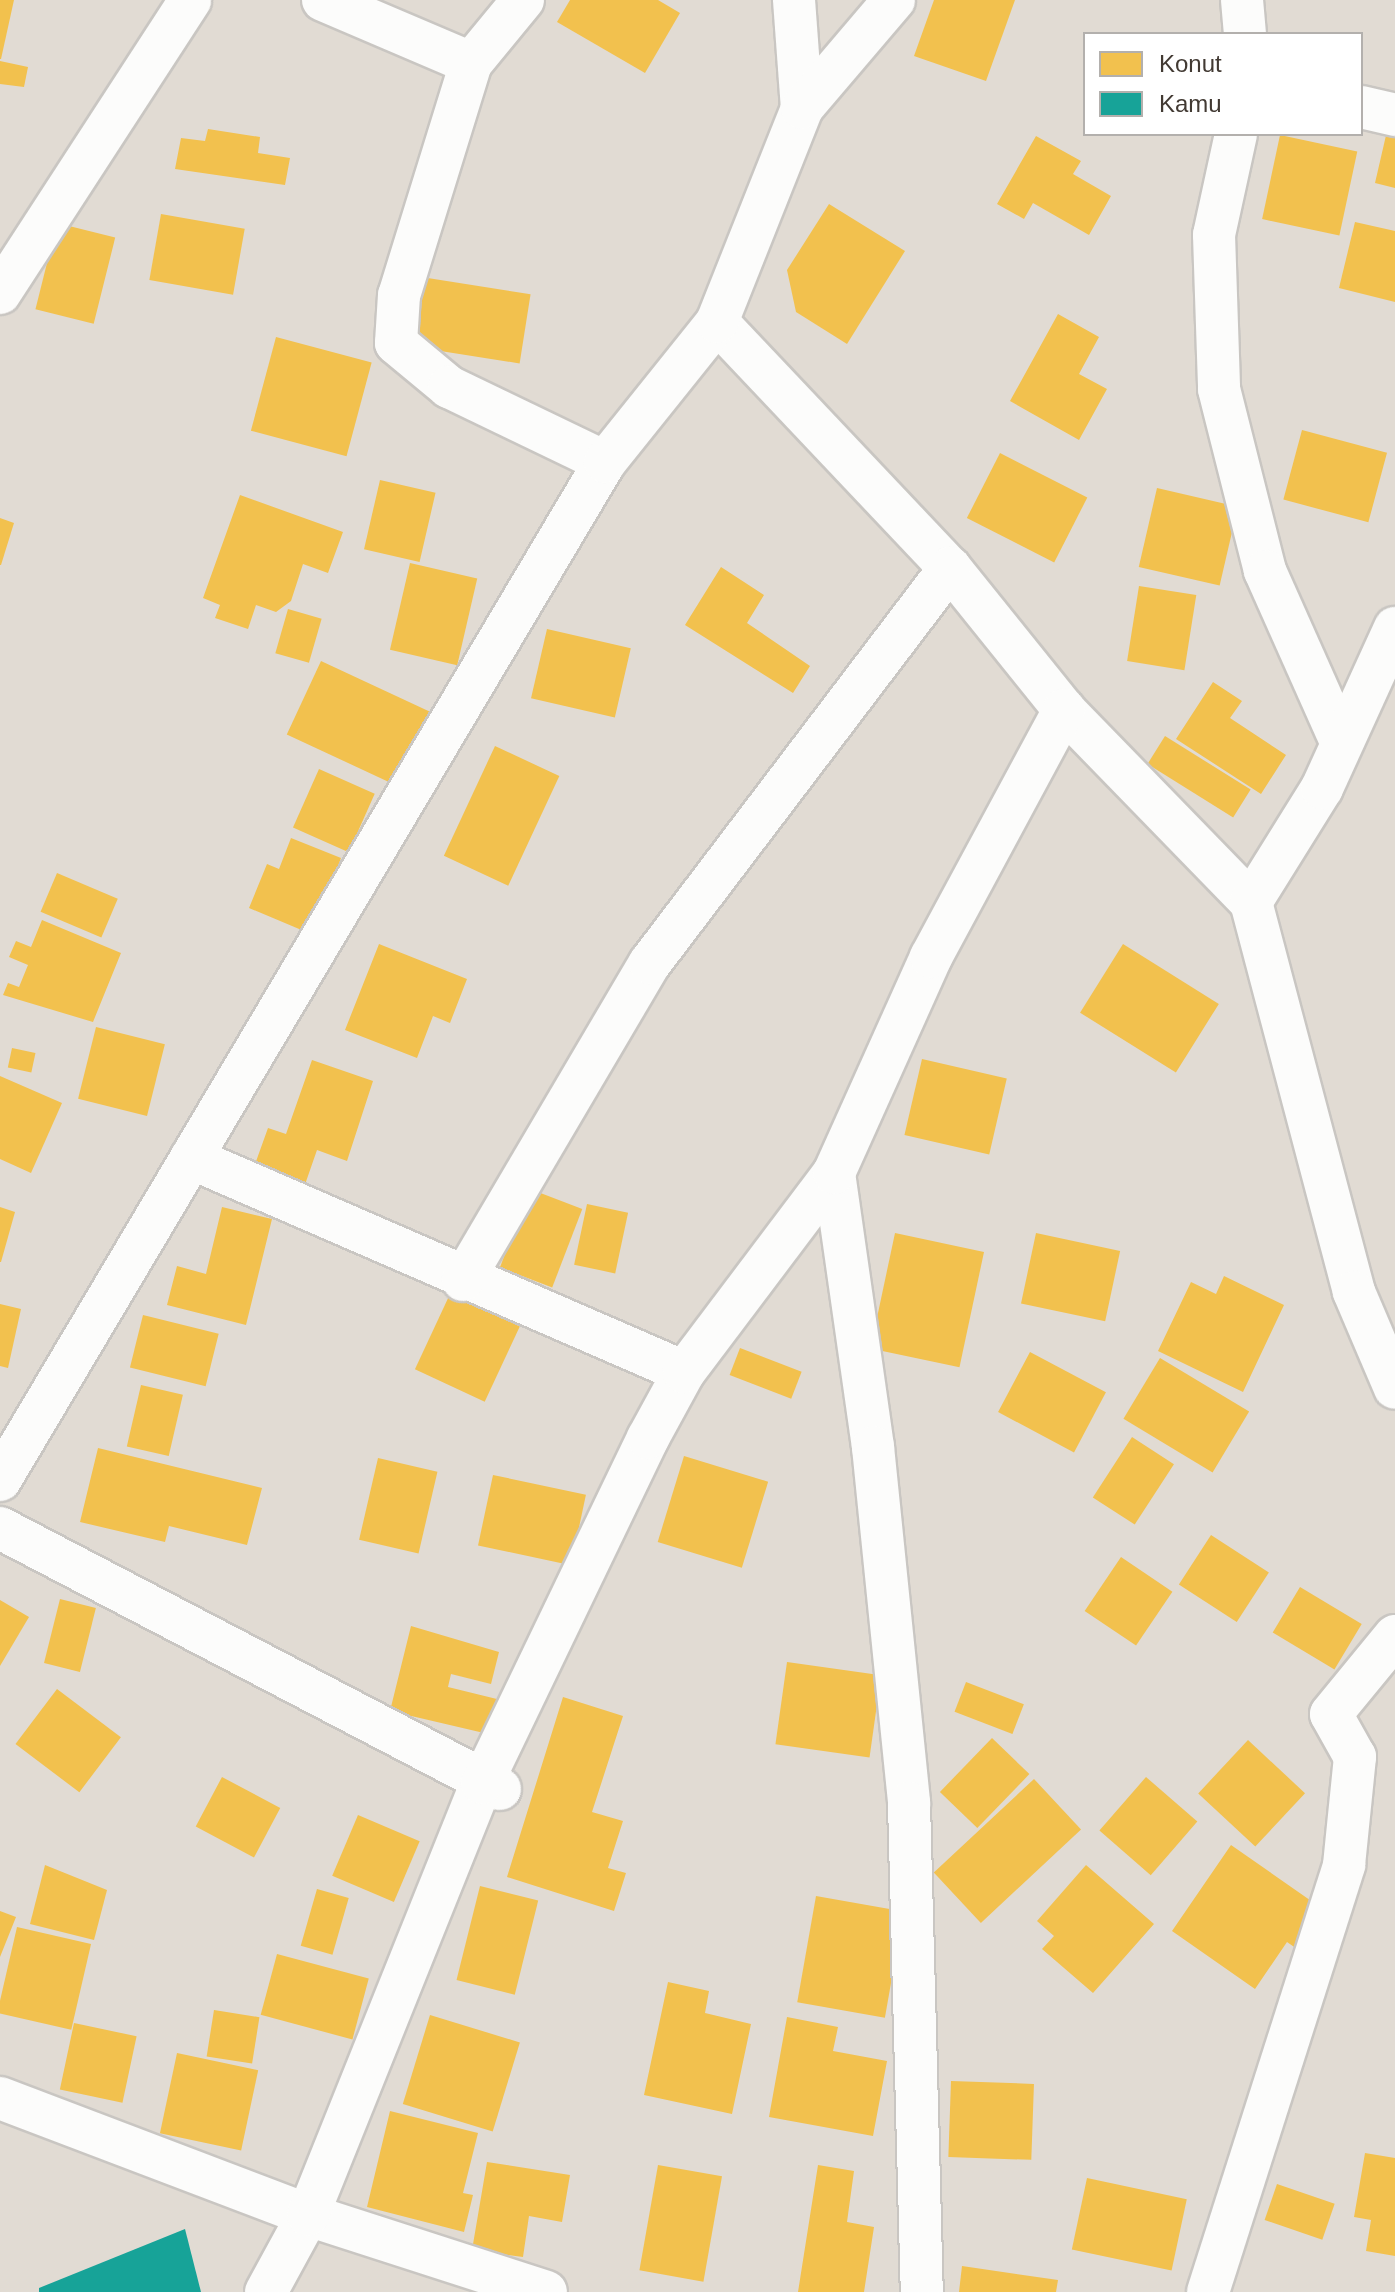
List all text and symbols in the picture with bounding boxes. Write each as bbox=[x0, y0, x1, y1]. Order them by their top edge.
legend bbox=[1083, 32, 1363, 136]
text: Konut bbox=[1159, 50, 1222, 77]
text: Kamu bbox=[1159, 90, 1222, 117]

